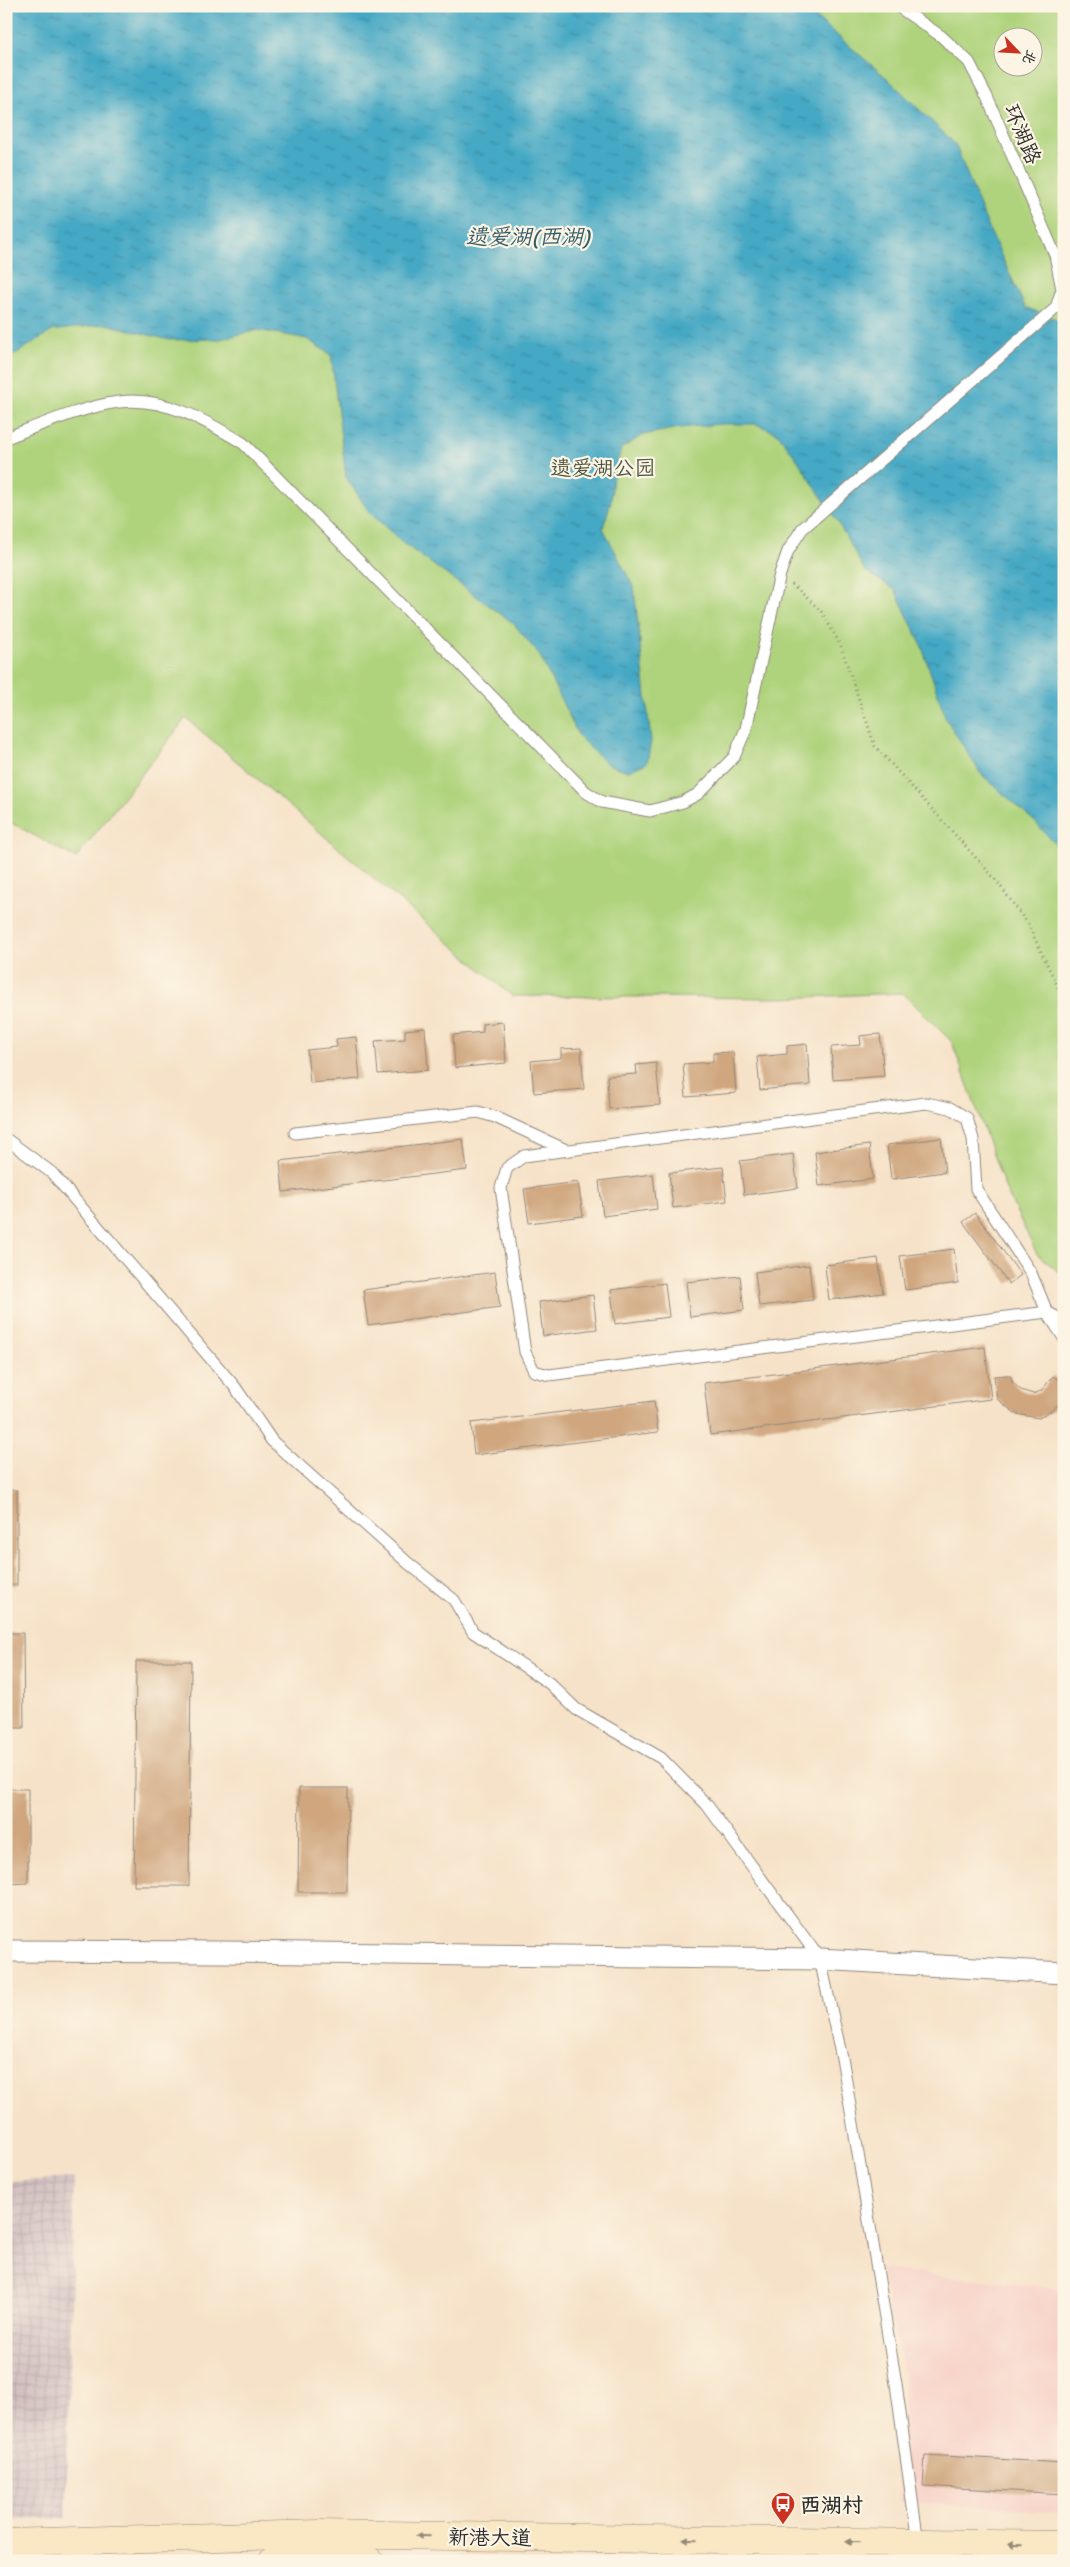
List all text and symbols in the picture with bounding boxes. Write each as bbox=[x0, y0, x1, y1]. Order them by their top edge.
north arrow bbox=[992, 28, 1042, 78]
text: 北 bbox=[1019, 47, 1040, 67]
street label: 环湖路 bbox=[999, 100, 1047, 168]
water label: 遗爱湖(西湖) bbox=[466, 223, 591, 250]
park label: 遗爱湖公园 bbox=[551, 455, 656, 480]
bus stop icon: 西湖村 bbox=[770, 2491, 796, 2525]
place label: 西湖村 bbox=[800, 2492, 863, 2517]
street label: 新港大道 bbox=[448, 2524, 532, 2550]
one-way arrow bbox=[414, 2532, 430, 2540]
one-way arrow bbox=[682, 2536, 698, 2544]
one-way arrow bbox=[844, 2538, 860, 2546]
one-way arrow bbox=[1007, 2540, 1023, 2548]

